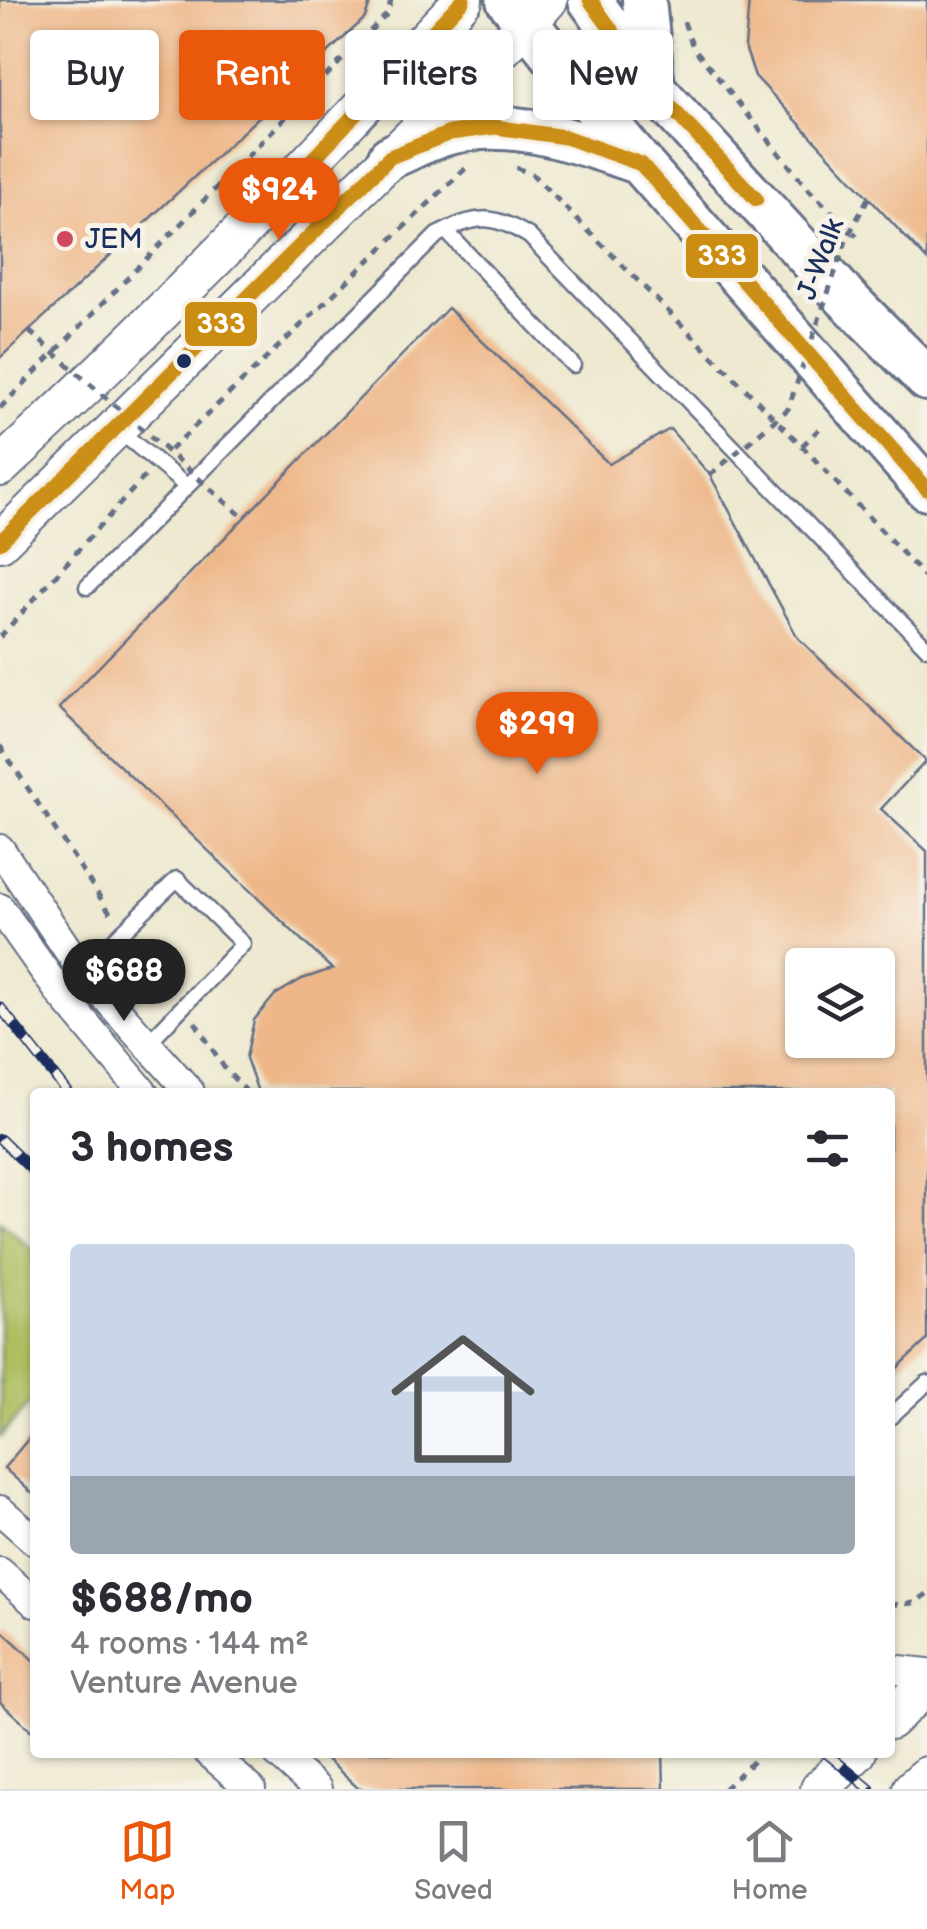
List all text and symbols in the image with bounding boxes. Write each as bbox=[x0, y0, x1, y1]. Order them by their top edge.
chip: Buy bbox=[30, 30, 159, 120]
chip: Rent bbox=[179, 30, 325, 120]
chip: Filters bbox=[345, 30, 513, 120]
chip: New bbox=[533, 30, 673, 120]
pin: $924 bbox=[220, 158, 338, 243]
text: $924 bbox=[241, 171, 317, 210]
street label: J-Walk bbox=[790, 213, 852, 304]
place label: JEM bbox=[85, 223, 143, 256]
marker: JEM bbox=[54, 228, 76, 250]
line badge: 333 bbox=[684, 232, 760, 280]
text: 333 bbox=[697, 240, 747, 273]
line badge: 333 bbox=[183, 300, 259, 348]
text: 333 bbox=[196, 308, 246, 341]
unlabelled marker bbox=[174, 351, 194, 371]
pin: $299 bbox=[478, 692, 596, 777]
text: $299 bbox=[498, 705, 576, 744]
pin: $688 bbox=[65, 939, 183, 1024]
map controls bbox=[785, 948, 895, 1058]
button: layers bbox=[785, 948, 895, 1058]
text: $688 bbox=[85, 952, 163, 991]
icon: filters bbox=[800, 1121, 855, 1176]
text: 3 homes bbox=[70, 1123, 233, 1174]
icon: home bbox=[373, 1309, 553, 1489]
text: $688/mo bbox=[70, 1574, 253, 1625]
text: 4 rooms · 144 m² bbox=[70, 1625, 309, 1664]
text: Venture Avenue bbox=[70, 1664, 298, 1703]
tab: Map bbox=[119, 1814, 176, 1907]
tab: Saved bbox=[414, 1814, 493, 1907]
tab: Home bbox=[732, 1814, 808, 1907]

